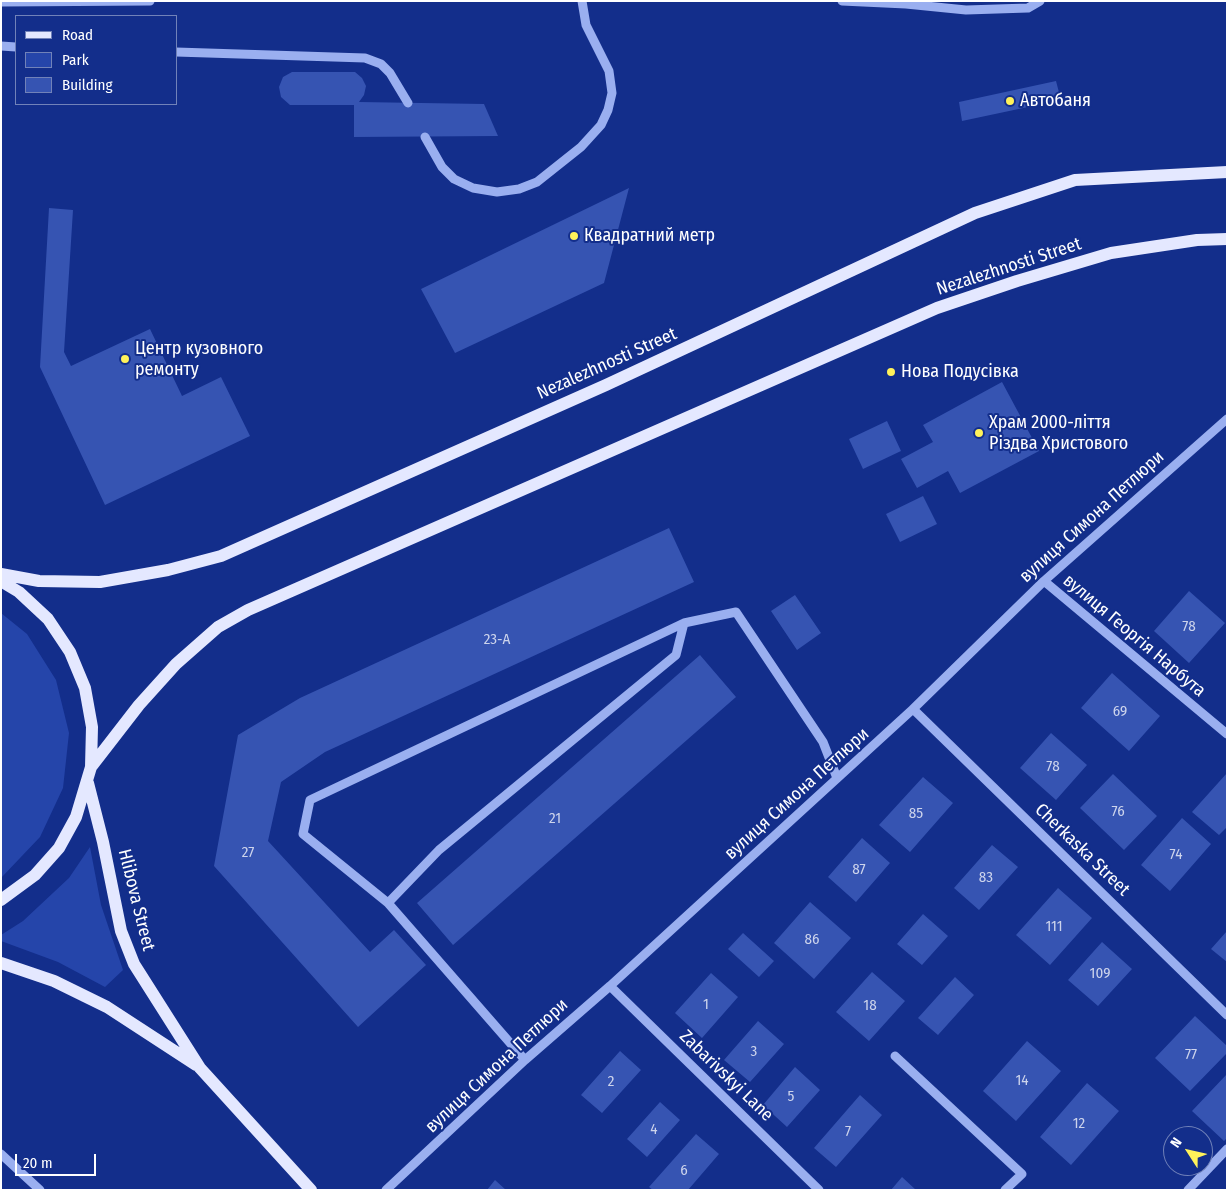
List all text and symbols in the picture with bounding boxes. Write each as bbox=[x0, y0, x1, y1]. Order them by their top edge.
legend bbox=[15, 15, 178, 105]
text: Road bbox=[62, 26, 93, 44]
text: Park bbox=[62, 51, 89, 69]
text: Building bbox=[62, 76, 113, 94]
place label: Автобаня bbox=[1020, 90, 1091, 112]
marker: Автобаня bbox=[1004, 95, 1016, 107]
place label: Квадратний метр bbox=[584, 225, 715, 247]
marker: Квадратний метр bbox=[568, 230, 580, 242]
street label: Nezalezhnosti Street bbox=[934, 233, 1084, 301]
street label: Nezalezhnosti Street bbox=[534, 323, 680, 405]
place label: Центр кузовного ремонту bbox=[135, 338, 263, 380]
marker: Центр кузовного ремонту bbox=[119, 353, 131, 365]
place label: Нова Подусівка bbox=[901, 361, 1019, 383]
marker: Нова Подусівка bbox=[885, 366, 897, 378]
place label: Храм 2000-ліття Різдва Христового bbox=[989, 412, 1128, 454]
marker: Храм 2000-ліття Різдва Христового bbox=[973, 427, 985, 439]
street label: вулиця Симона Петлюри bbox=[1015, 446, 1169, 588]
street label: вулиця Георгія Нарбута bbox=[1058, 570, 1210, 702]
house number: 78 bbox=[1182, 618, 1196, 636]
house number: 23-А bbox=[484, 631, 510, 649]
house number: 69 bbox=[1113, 703, 1127, 721]
street label: вулиця Симона Петлюри bbox=[720, 723, 874, 865]
house number: 78 bbox=[1046, 758, 1060, 776]
street label: Cherkaska Street bbox=[1030, 799, 1134, 901]
house number: 76 bbox=[1111, 803, 1125, 821]
house number: 85 bbox=[909, 805, 923, 823]
house number: 21 bbox=[549, 810, 561, 828]
house number: 27 bbox=[242, 844, 254, 862]
house number: 74 bbox=[1170, 846, 1182, 864]
street label: Hlibova Street bbox=[113, 847, 159, 953]
house number: 87 bbox=[852, 861, 866, 879]
house number: 83 bbox=[979, 869, 993, 887]
house number: 111 bbox=[1045, 918, 1063, 936]
house number: 86 bbox=[805, 931, 819, 949]
house number: 109 bbox=[1090, 965, 1110, 983]
street label: вулиця Симона Петлюри bbox=[421, 994, 573, 1138]
house number: 1 bbox=[703, 996, 709, 1014]
house number: 18 bbox=[863, 997, 877, 1015]
street label: Zabarivskyi Lane bbox=[675, 1026, 777, 1126]
house number: 3 bbox=[751, 1043, 757, 1061]
house number: 77 bbox=[1185, 1046, 1197, 1064]
house number: 14 bbox=[1015, 1072, 1029, 1090]
house number: 2 bbox=[608, 1073, 614, 1091]
house number: 5 bbox=[788, 1088, 794, 1106]
house number: 12 bbox=[1073, 1115, 1085, 1133]
house number: 4 bbox=[650, 1121, 658, 1139]
house number: 7 bbox=[845, 1123, 851, 1141]
north arrow bbox=[1163, 1126, 1213, 1176]
text: N bbox=[1167, 1134, 1185, 1151]
scale bar bbox=[18, 1144, 99, 1176]
text: 20 m bbox=[23, 1154, 53, 1172]
house number: 6 bbox=[680, 1162, 688, 1180]

